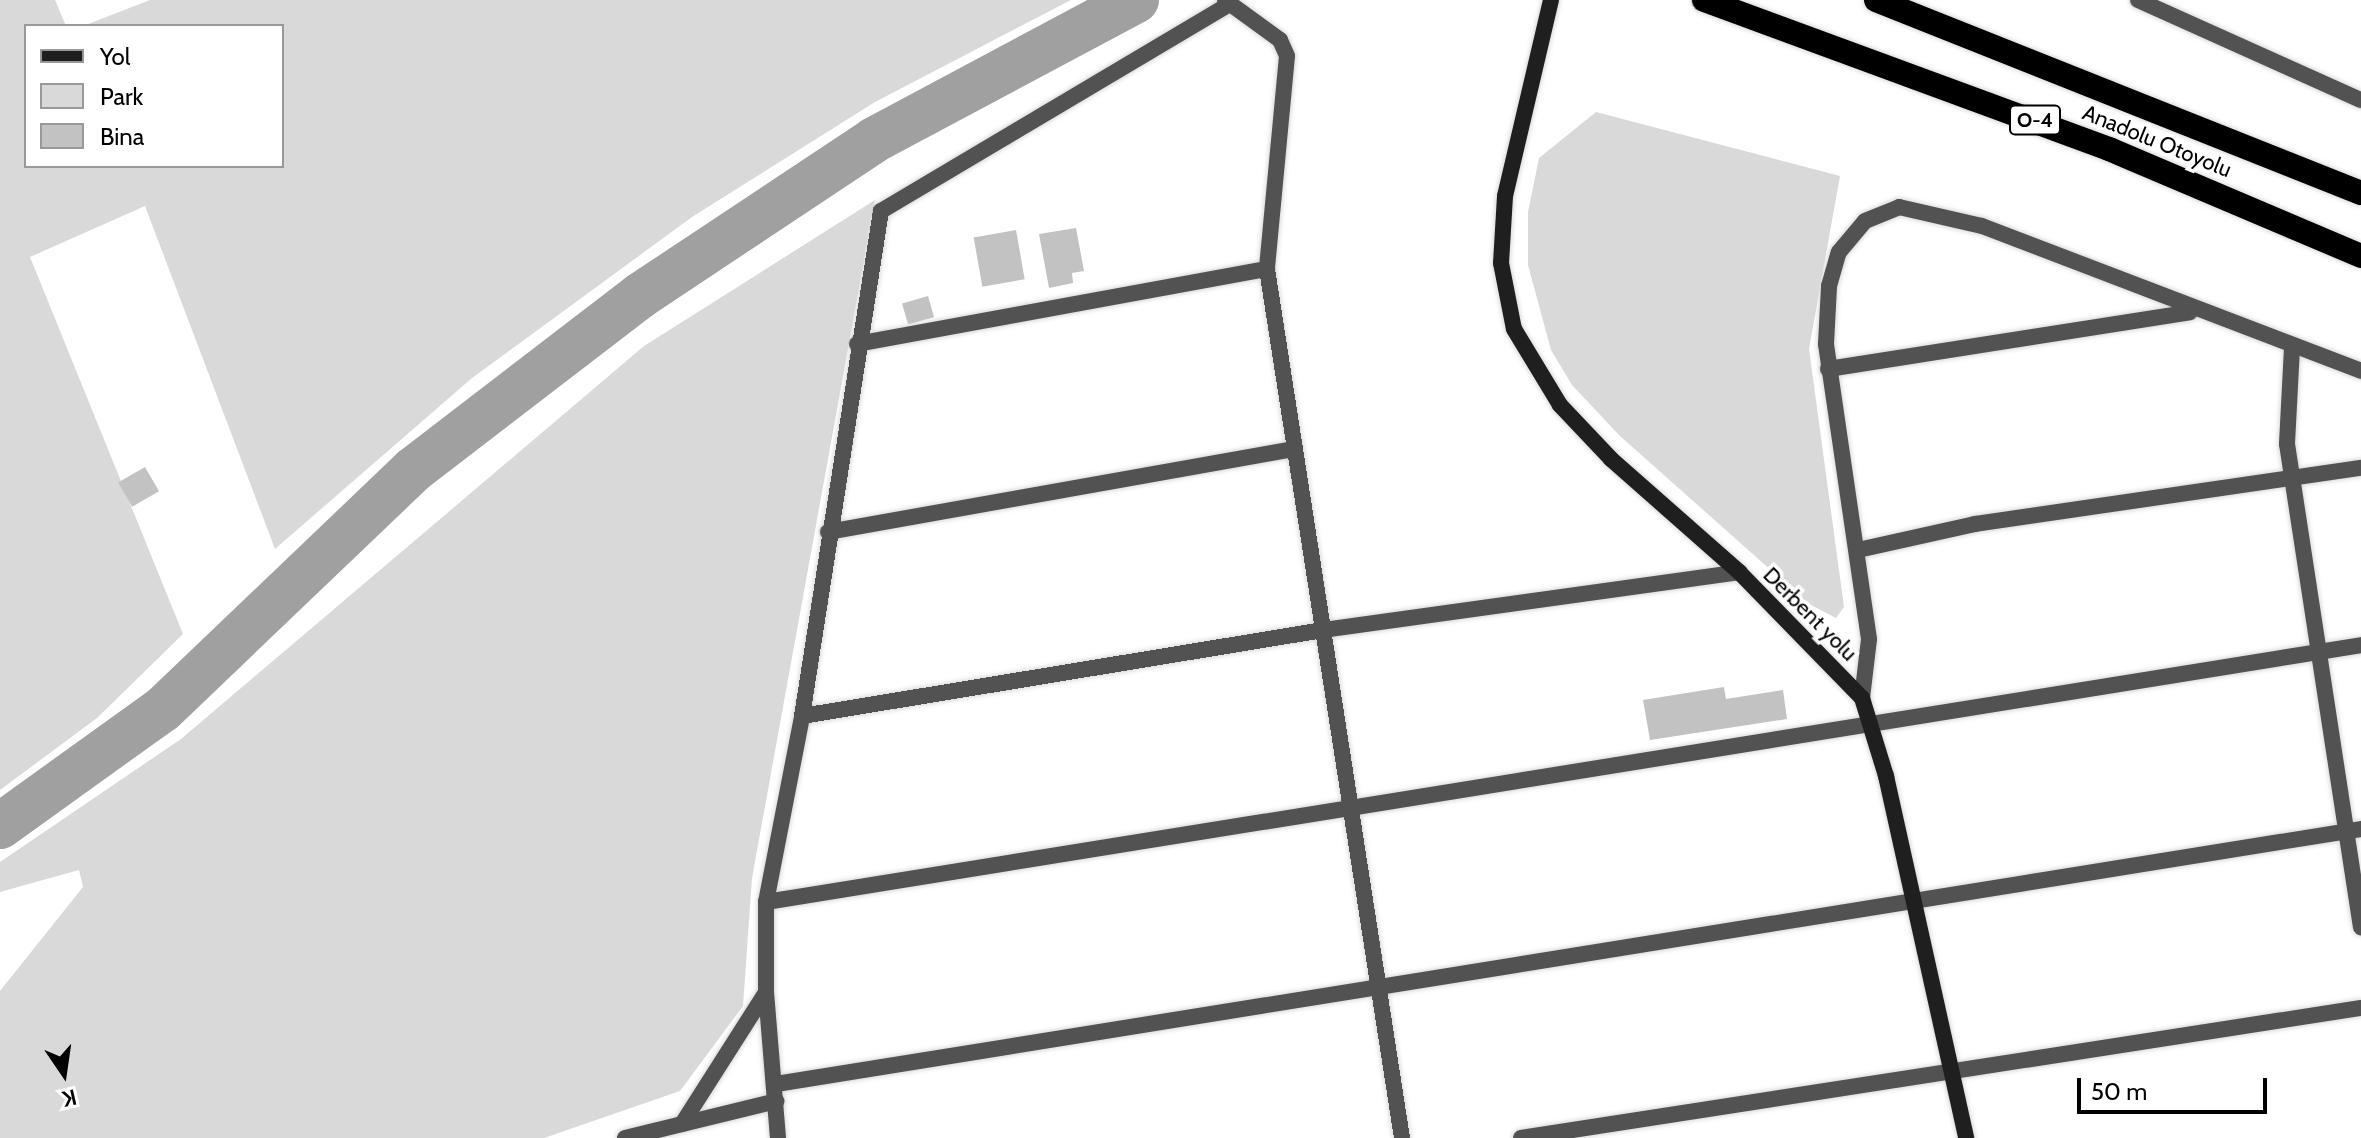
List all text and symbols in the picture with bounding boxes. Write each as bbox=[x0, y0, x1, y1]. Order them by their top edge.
legend bbox=[24, 24, 284, 168]
text: Yol bbox=[100, 42, 130, 71]
text: Park bbox=[100, 82, 143, 111]
street label: Anadolu Otoyolu bbox=[2079, 99, 2235, 183]
road number: O-4 bbox=[2009, 104, 2061, 136]
text: Bina bbox=[100, 122, 144, 151]
street label: Derbent yolu bbox=[1758, 562, 1862, 666]
north arrow bbox=[24, 1034, 104, 1114]
scale bar bbox=[2081, 1062, 2271, 1112]
text: 50 m bbox=[2091, 1077, 2147, 1106]
text: K bbox=[60, 1083, 79, 1113]

